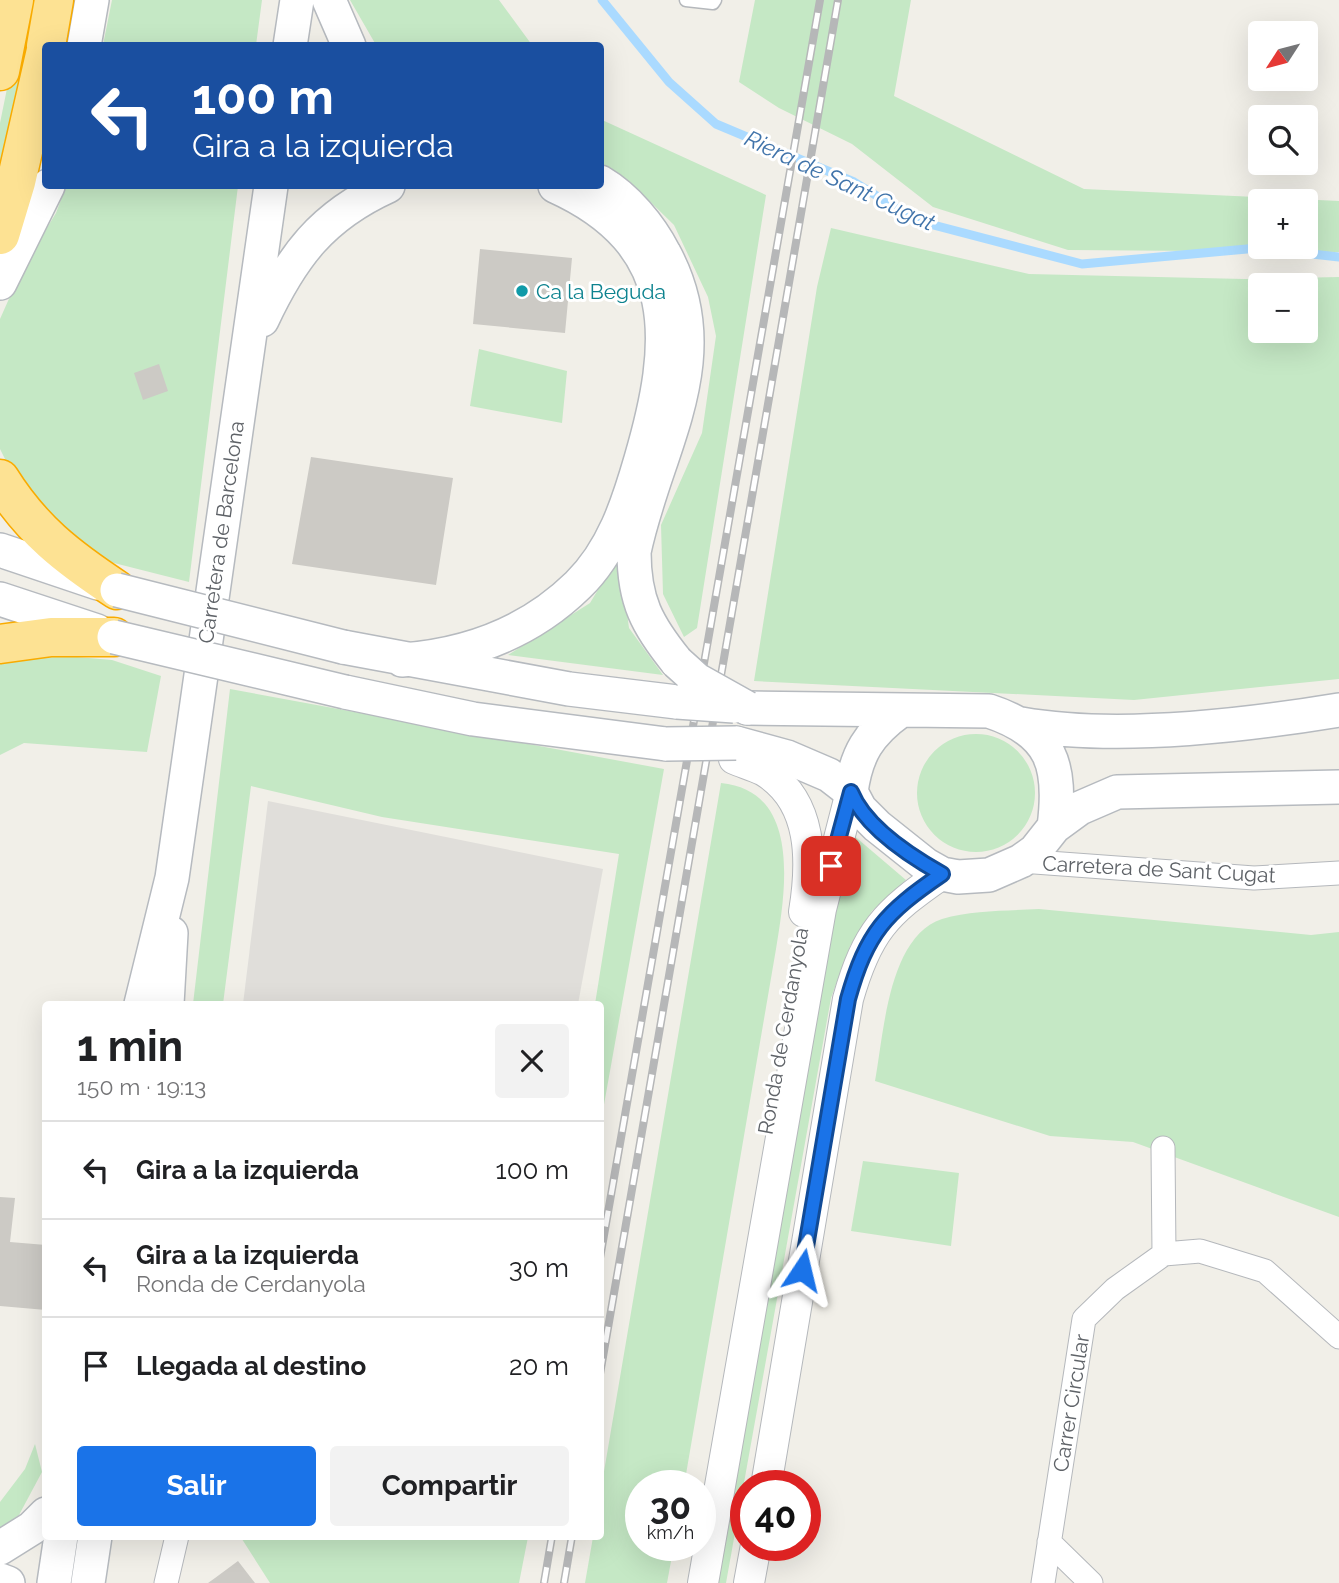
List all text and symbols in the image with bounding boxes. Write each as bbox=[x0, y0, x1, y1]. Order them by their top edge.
north arrow bbox=[1248, 21, 1318, 91]
map controls bbox=[1248, 21, 1318, 343]
text: 100 m bbox=[192, 68, 334, 125]
icon: left bbox=[77, 70, 168, 161]
button: search bbox=[1248, 105, 1318, 175]
water label: Riera de Sant Cugat bbox=[741, 124, 940, 236]
text: Gira a la izquierda bbox=[192, 127, 454, 164]
button: + bbox=[1248, 189, 1318, 259]
button: − bbox=[1248, 273, 1318, 343]
place label: Ca la Beguda bbox=[536, 279, 666, 304]
marker: Ca la Beguda bbox=[514, 283, 530, 299]
street label: Carretera de Barcelona bbox=[193, 419, 249, 645]
pin bbox=[801, 836, 861, 896]
icon: arrive bbox=[812, 847, 850, 885]
street label: Carretera de Sant Cugat bbox=[1042, 850, 1276, 888]
street label: Ronda de Cerdanyola bbox=[752, 926, 814, 1136]
text: 1 min bbox=[77, 1022, 183, 1071]
button: close bbox=[495, 1024, 569, 1098]
text: 150 m · 19:13 bbox=[77, 1073, 206, 1100]
icon: left bbox=[77, 1151, 115, 1189]
text: Gira a la izquierda bbox=[136, 1155, 359, 1185]
text: 100 m bbox=[496, 1155, 569, 1185]
position arrow bbox=[765, 1233, 839, 1307]
text: Gira a la izquierda bbox=[136, 1240, 359, 1270]
icon: left bbox=[77, 1249, 115, 1287]
text: 30 m bbox=[509, 1253, 569, 1283]
text: Ronda de Cerdanyola bbox=[136, 1270, 366, 1297]
street label: Carrer Circular bbox=[1048, 1332, 1094, 1474]
icon: arrive bbox=[77, 1347, 115, 1385]
text: Llegada al destino bbox=[136, 1351, 366, 1381]
text: 20 m bbox=[509, 1351, 569, 1381]
button: Salir bbox=[77, 1446, 316, 1526]
button: Compartir bbox=[330, 1446, 569, 1526]
speed limit sign: 40 bbox=[730, 1470, 821, 1561]
text: 30 bbox=[650, 1486, 691, 1527]
text: km/h bbox=[647, 1522, 694, 1543]

